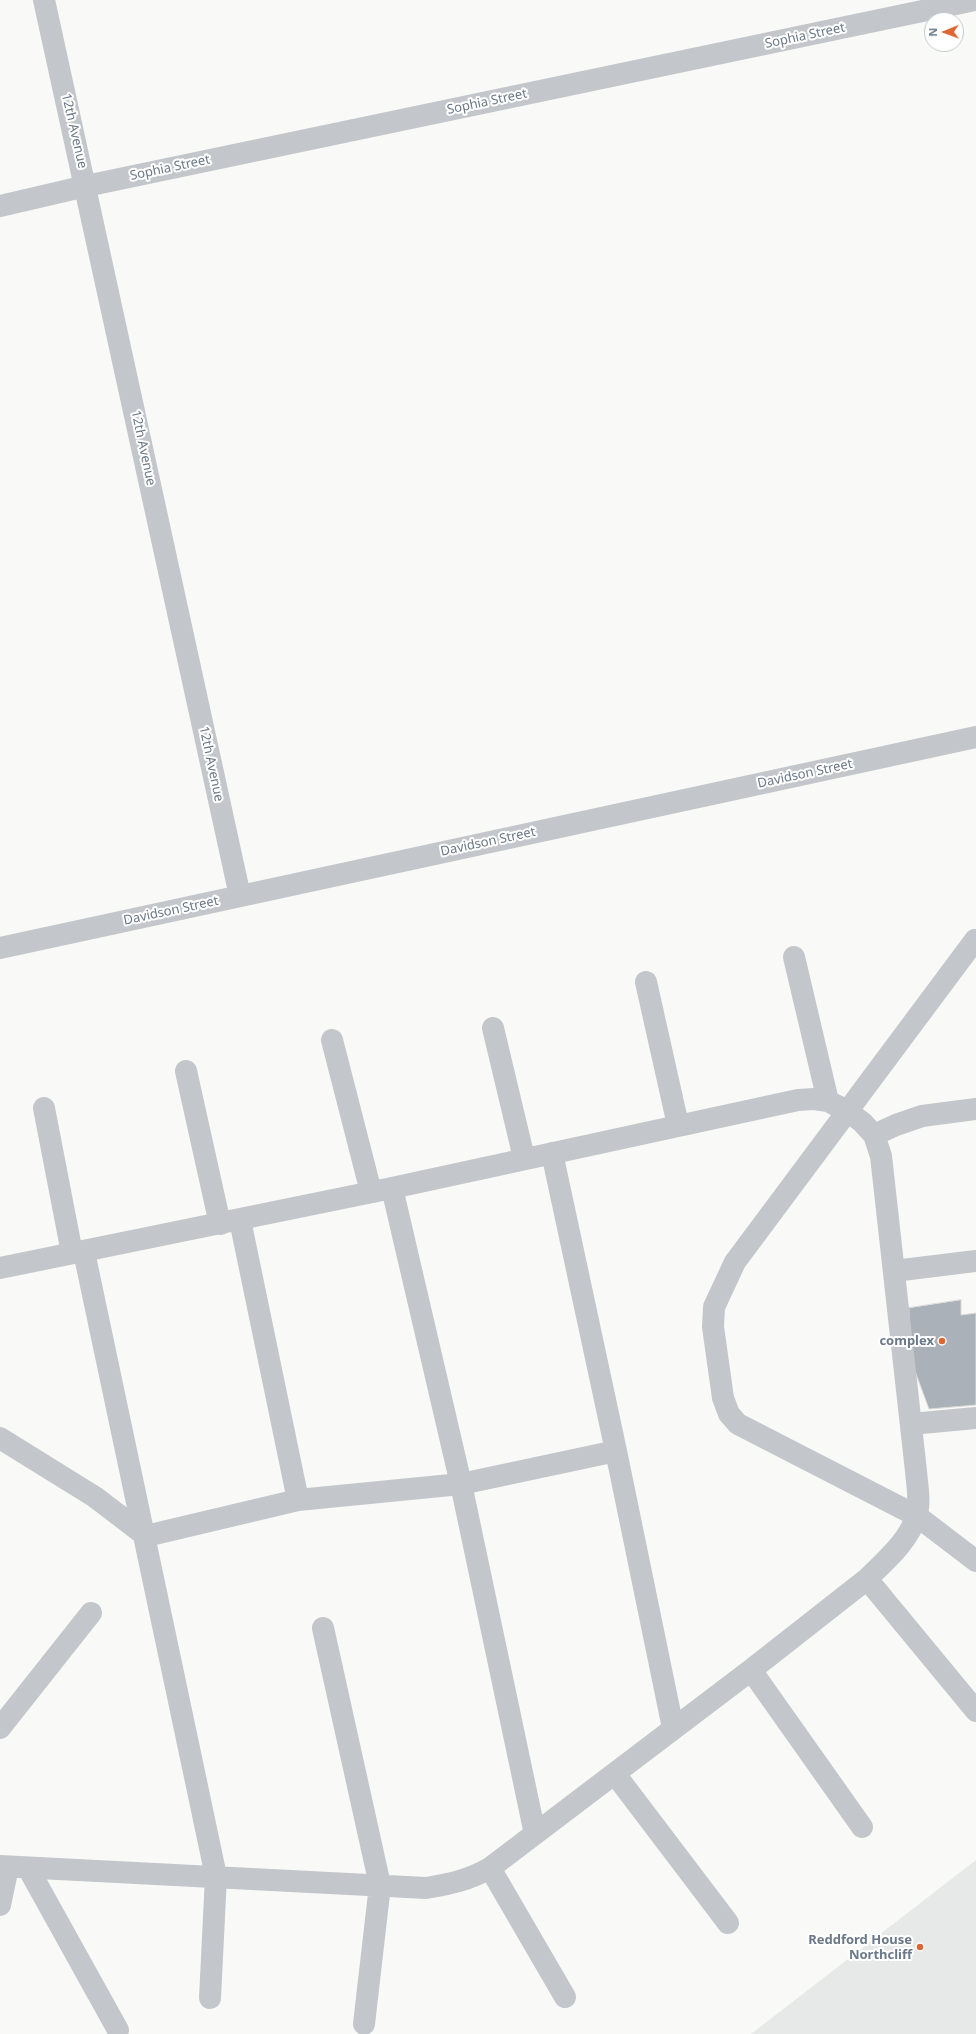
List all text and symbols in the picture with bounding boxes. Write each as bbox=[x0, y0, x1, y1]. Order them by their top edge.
north arrow bbox=[924, 12, 964, 52]
street label: Sophia Street bbox=[764, 20, 846, 52]
text: N bbox=[925, 28, 940, 37]
street label: Sophia Street bbox=[446, 86, 528, 118]
street label: 12th Avenue bbox=[58, 92, 90, 170]
street label: Sophia Street bbox=[129, 152, 211, 184]
street label: 12th Avenue bbox=[127, 409, 159, 487]
street label: 12th Avenue bbox=[195, 725, 227, 803]
street label: Davidson Street bbox=[756, 756, 854, 792]
street label: Davidson Street bbox=[439, 824, 537, 860]
street label: Davidson Street bbox=[122, 893, 220, 929]
place label: complex bbox=[879, 1333, 934, 1349]
marker: complex bbox=[937, 1336, 947, 1346]
place label: Reddford House Northcliff bbox=[808, 1932, 912, 1963]
marker: Reddford House Northcliff bbox=[915, 1942, 925, 1952]

